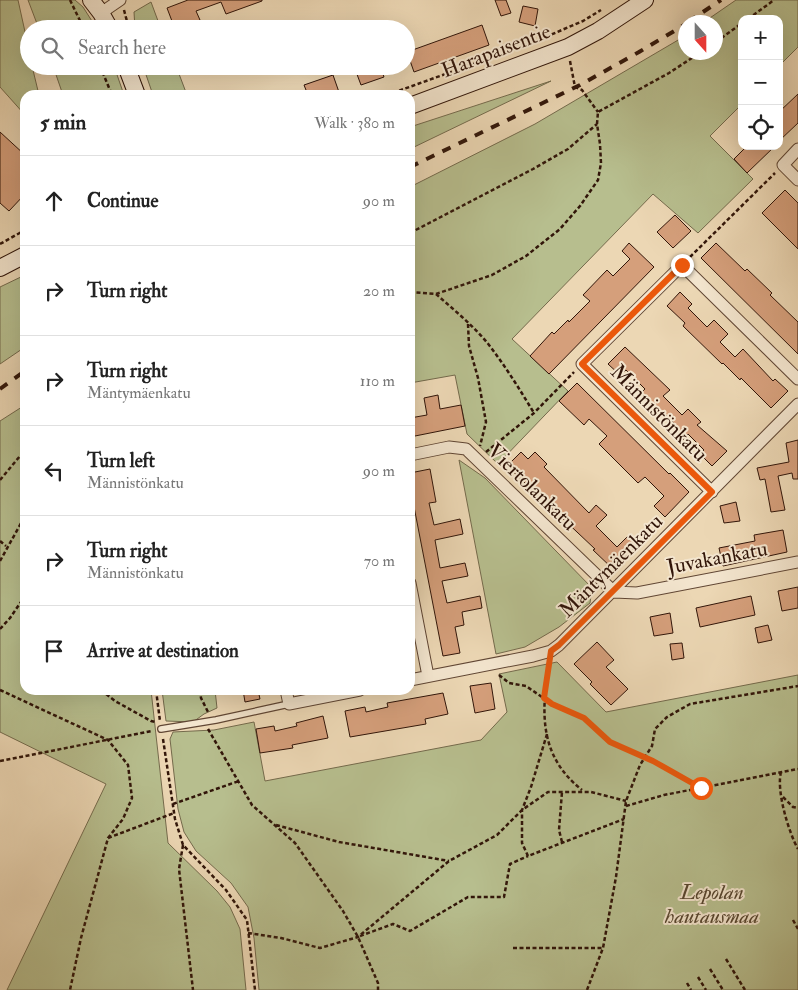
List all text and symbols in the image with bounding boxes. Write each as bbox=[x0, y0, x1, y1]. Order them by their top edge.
north arrow bbox=[678, 15, 723, 60]
map controls bbox=[738, 15, 783, 150]
button: + bbox=[738, 15, 783, 60]
street label: Harapaisentie bbox=[438, 18, 555, 84]
search box bbox=[20, 20, 415, 75]
icon: search bbox=[38, 34, 66, 62]
text: Search here bbox=[78, 36, 166, 60]
button: − bbox=[738, 60, 783, 105]
button: locate bbox=[738, 105, 783, 150]
text: 5 min bbox=[40, 109, 86, 136]
text: Walk · 380 m bbox=[314, 113, 395, 133]
icon: ahead bbox=[40, 187, 68, 215]
text: Continue bbox=[87, 189, 158, 213]
text: 90 m bbox=[363, 191, 395, 211]
route end bbox=[671, 254, 694, 277]
icon: right bbox=[40, 277, 68, 305]
text: Turn right bbox=[87, 279, 167, 303]
text: 20 m bbox=[363, 281, 395, 301]
text: Turn right bbox=[87, 359, 167, 383]
street label: Männistönkatu bbox=[605, 359, 714, 468]
icon: right bbox=[40, 367, 68, 395]
text: 110 m bbox=[360, 371, 395, 391]
text: Mäntymäenkatu bbox=[87, 383, 191, 403]
street label: Viertolankatu bbox=[481, 437, 583, 537]
text: Turn left bbox=[87, 449, 155, 473]
icon: left bbox=[40, 457, 68, 485]
text: 90 m bbox=[363, 461, 395, 481]
text: Männistönkatu bbox=[87, 473, 184, 493]
street label: Mäntymäenkatu bbox=[553, 508, 669, 624]
street label: Juvakankatu bbox=[663, 535, 770, 581]
text: Turn right bbox=[87, 539, 167, 563]
icon: right bbox=[40, 547, 68, 575]
text: 70 m bbox=[364, 551, 395, 571]
text: Männistönkatu bbox=[87, 563, 184, 583]
icon: arrive bbox=[40, 637, 68, 665]
text: Arrive at destination bbox=[87, 639, 239, 663]
route start bbox=[690, 777, 713, 800]
park label: Lepolan hautausmaa bbox=[664, 879, 759, 930]

